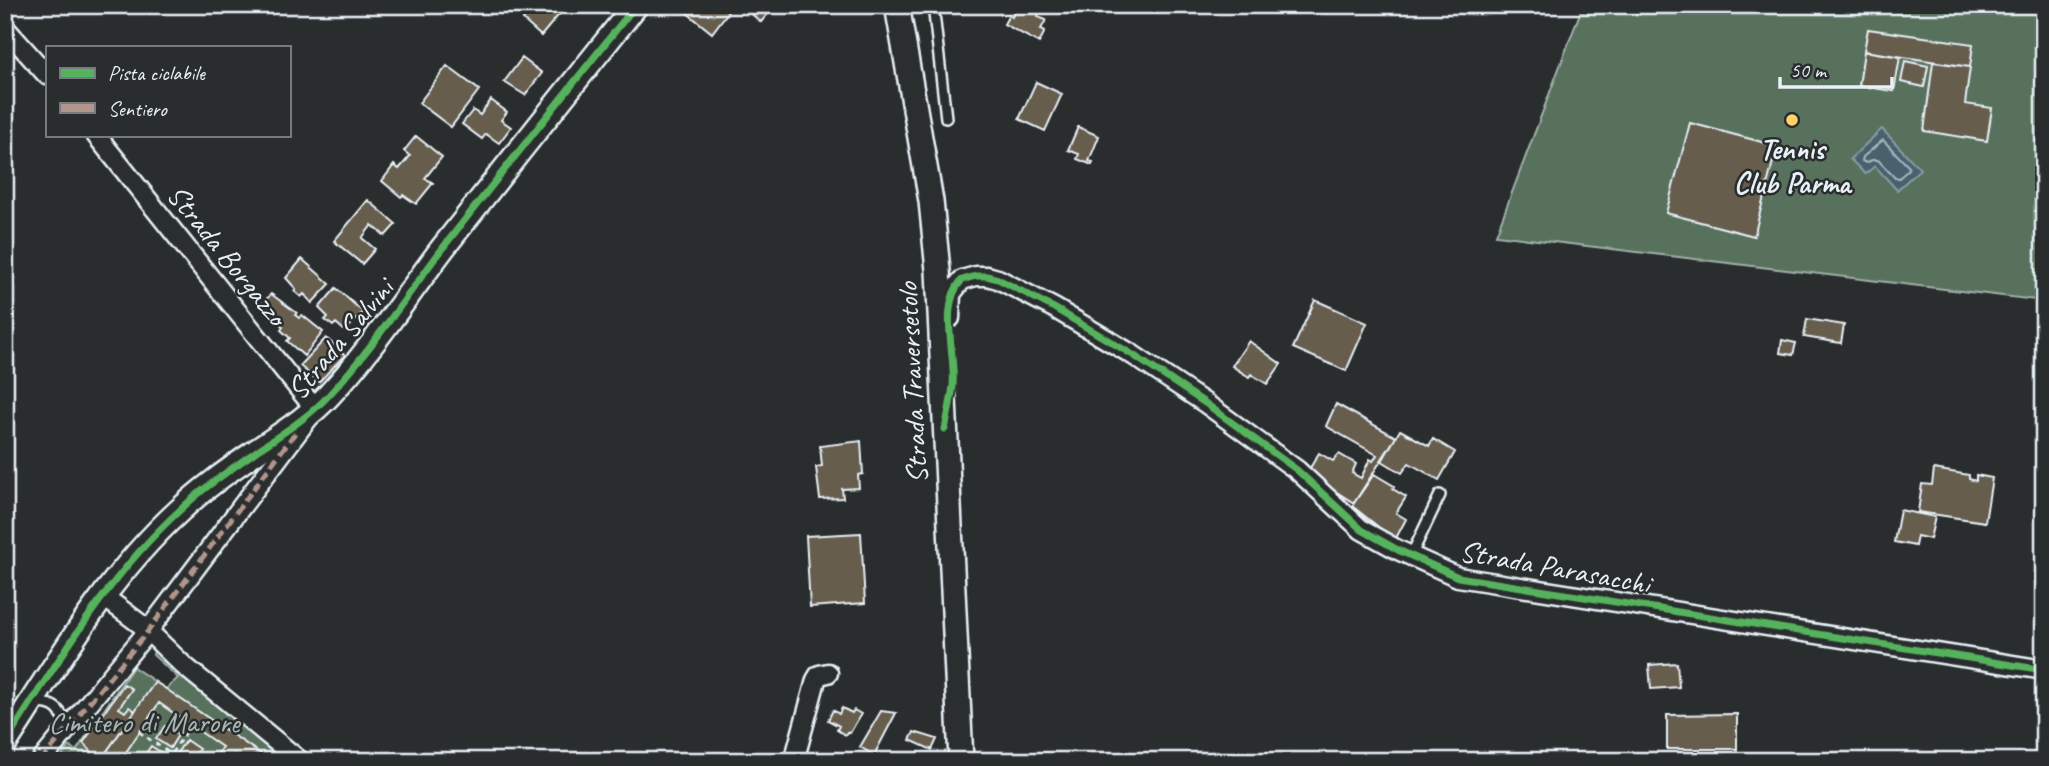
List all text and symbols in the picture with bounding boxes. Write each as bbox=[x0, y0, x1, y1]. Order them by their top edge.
legend bbox=[46, 46, 290, 136]
scale bar bbox=[1780, 46, 1892, 90]
text: 50 m bbox=[1790, 57, 1828, 83]
text: Pista ciclabile bbox=[108, 60, 206, 86]
text: Sentiero bbox=[108, 96, 168, 122]
marker: Tennis Club Parma bbox=[1784, 112, 1800, 128]
place label: Tennis Club Parma bbox=[1734, 130, 1853, 202]
street label: Strada Borgazzo bbox=[159, 177, 298, 336]
street label: Strada Salvini bbox=[278, 268, 404, 407]
street label: Strada Traversetolo bbox=[888, 280, 936, 484]
street label: Strada Parasacchi bbox=[1457, 532, 1656, 603]
park label: Cimitero di Marore bbox=[48, 703, 242, 741]

